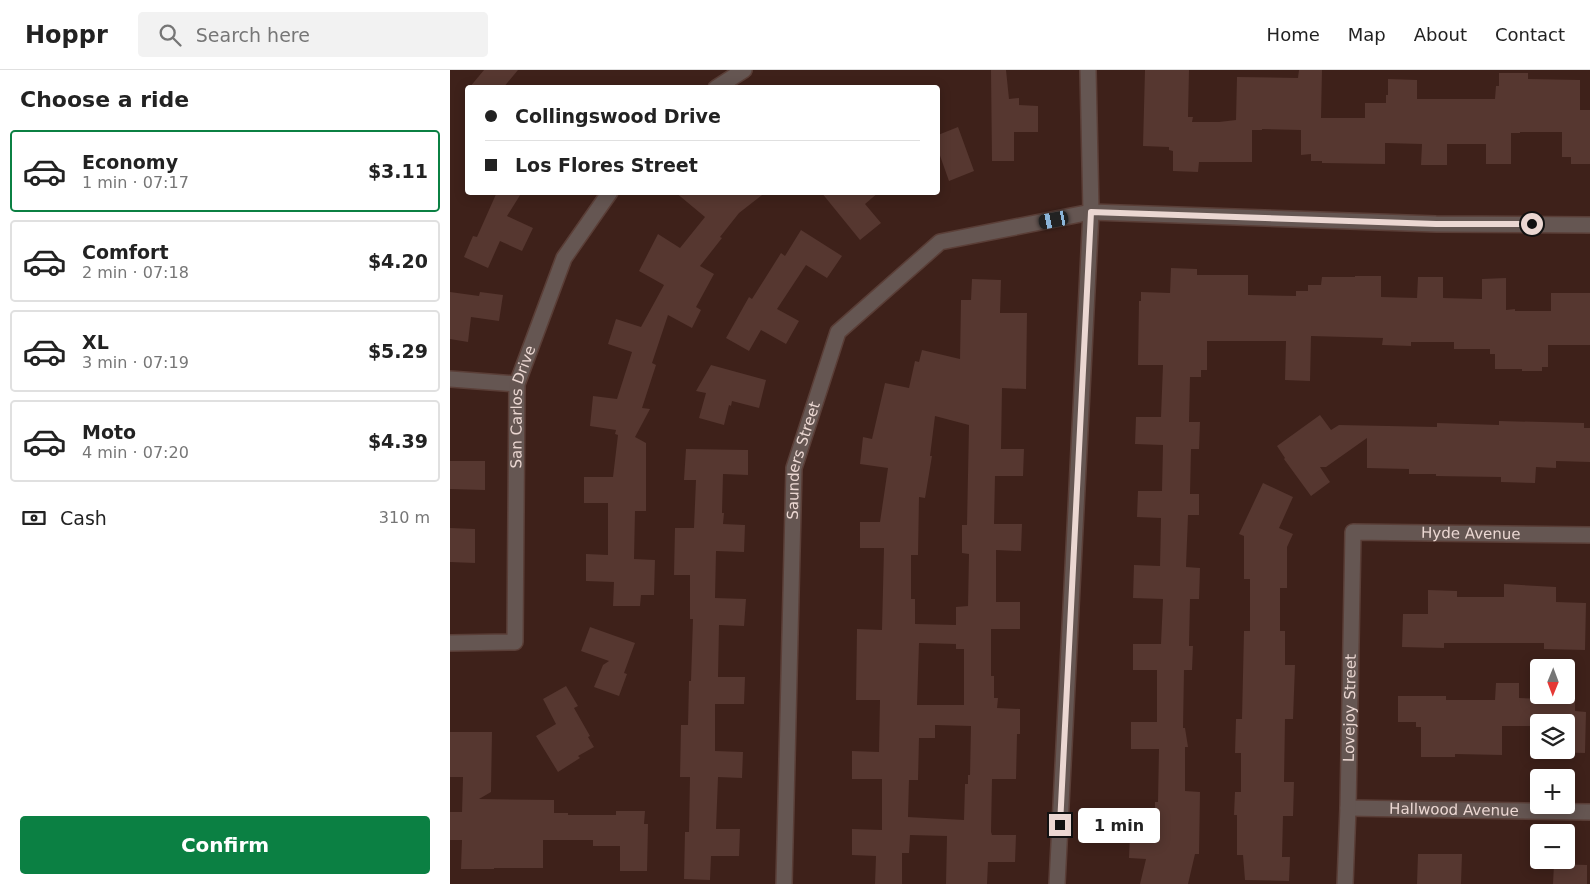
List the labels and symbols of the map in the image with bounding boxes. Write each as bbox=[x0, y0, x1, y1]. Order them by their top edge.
car bbox=[1037, 210, 1070, 230]
route start bbox=[1521, 213, 1543, 235]
street label: San Carlos Drive bbox=[507, 343, 540, 469]
street label: Saunders Street bbox=[784, 399, 824, 520]
street label: Hyde Avenue bbox=[1421, 524, 1521, 543]
street label: Lovejoy Street bbox=[1340, 654, 1360, 762]
north arrow bbox=[1530, 659, 1575, 704]
street label: Hallwood Avenue bbox=[1389, 800, 1519, 820]
callout: 1 min bbox=[1078, 808, 1160, 842]
route end bbox=[1049, 814, 1071, 836]

